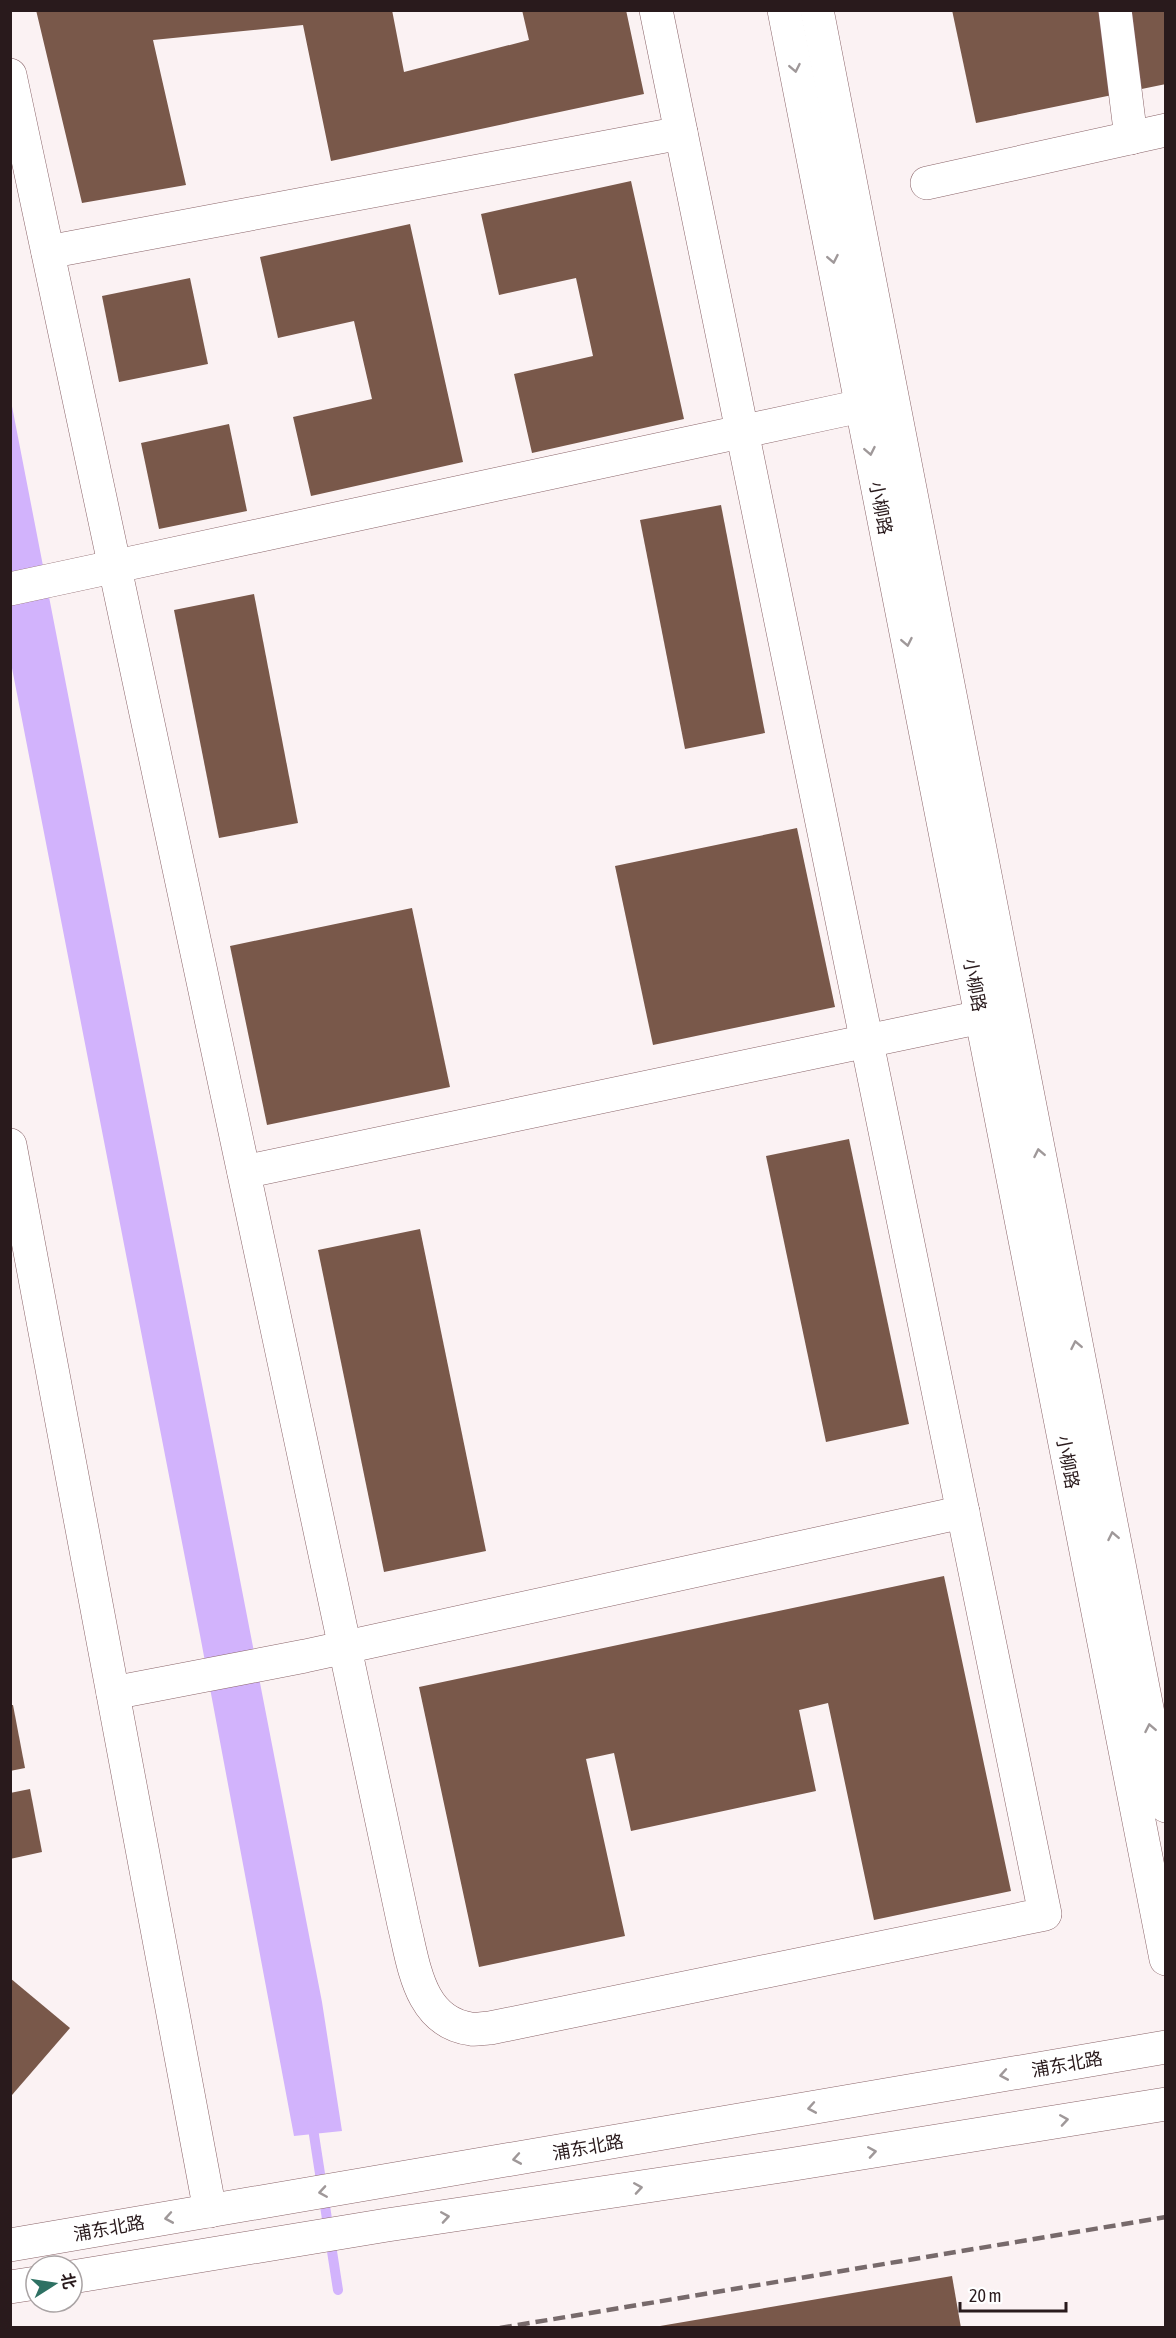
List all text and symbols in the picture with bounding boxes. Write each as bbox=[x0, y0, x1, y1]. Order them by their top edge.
one-way arrow bbox=[788, 63, 801, 73]
one-way arrow bbox=[826, 254, 839, 264]
one-way arrow bbox=[863, 445, 876, 455]
street label: 小柳路 bbox=[866, 479, 896, 537]
one-way arrow bbox=[900, 637, 913, 647]
street label: 小柳路 bbox=[960, 956, 990, 1014]
one-way arrow bbox=[1033, 1149, 1046, 1159]
one-way arrow bbox=[1070, 1340, 1083, 1350]
street label: 小柳路 bbox=[1053, 1433, 1083, 1491]
one-way arrow bbox=[1107, 1532, 1120, 1542]
one-way arrow bbox=[1144, 1723, 1157, 1733]
street label: 浦东北路 bbox=[1030, 2047, 1104, 2081]
one-way arrow bbox=[1000, 2068, 1010, 2081]
one-way arrow bbox=[808, 2101, 818, 2114]
one-way arrow bbox=[1060, 2115, 1069, 2127]
street label: 浦东北路 bbox=[551, 2130, 625, 2164]
one-way arrow bbox=[867, 2146, 877, 2158]
one-way arrow bbox=[512, 2153, 521, 2165]
one-way arrow bbox=[633, 2182, 642, 2194]
one-way arrow bbox=[319, 2186, 328, 2198]
street label: 浦东北路 bbox=[72, 2211, 146, 2245]
one-way arrow bbox=[165, 2211, 175, 2224]
one-way arrow bbox=[440, 2211, 449, 2223]
north arrow bbox=[24, 2254, 84, 2314]
text: 北 bbox=[58, 2271, 79, 2291]
scale bar bbox=[960, 2275, 1066, 2313]
text: 20 m bbox=[969, 2285, 1001, 2306]

